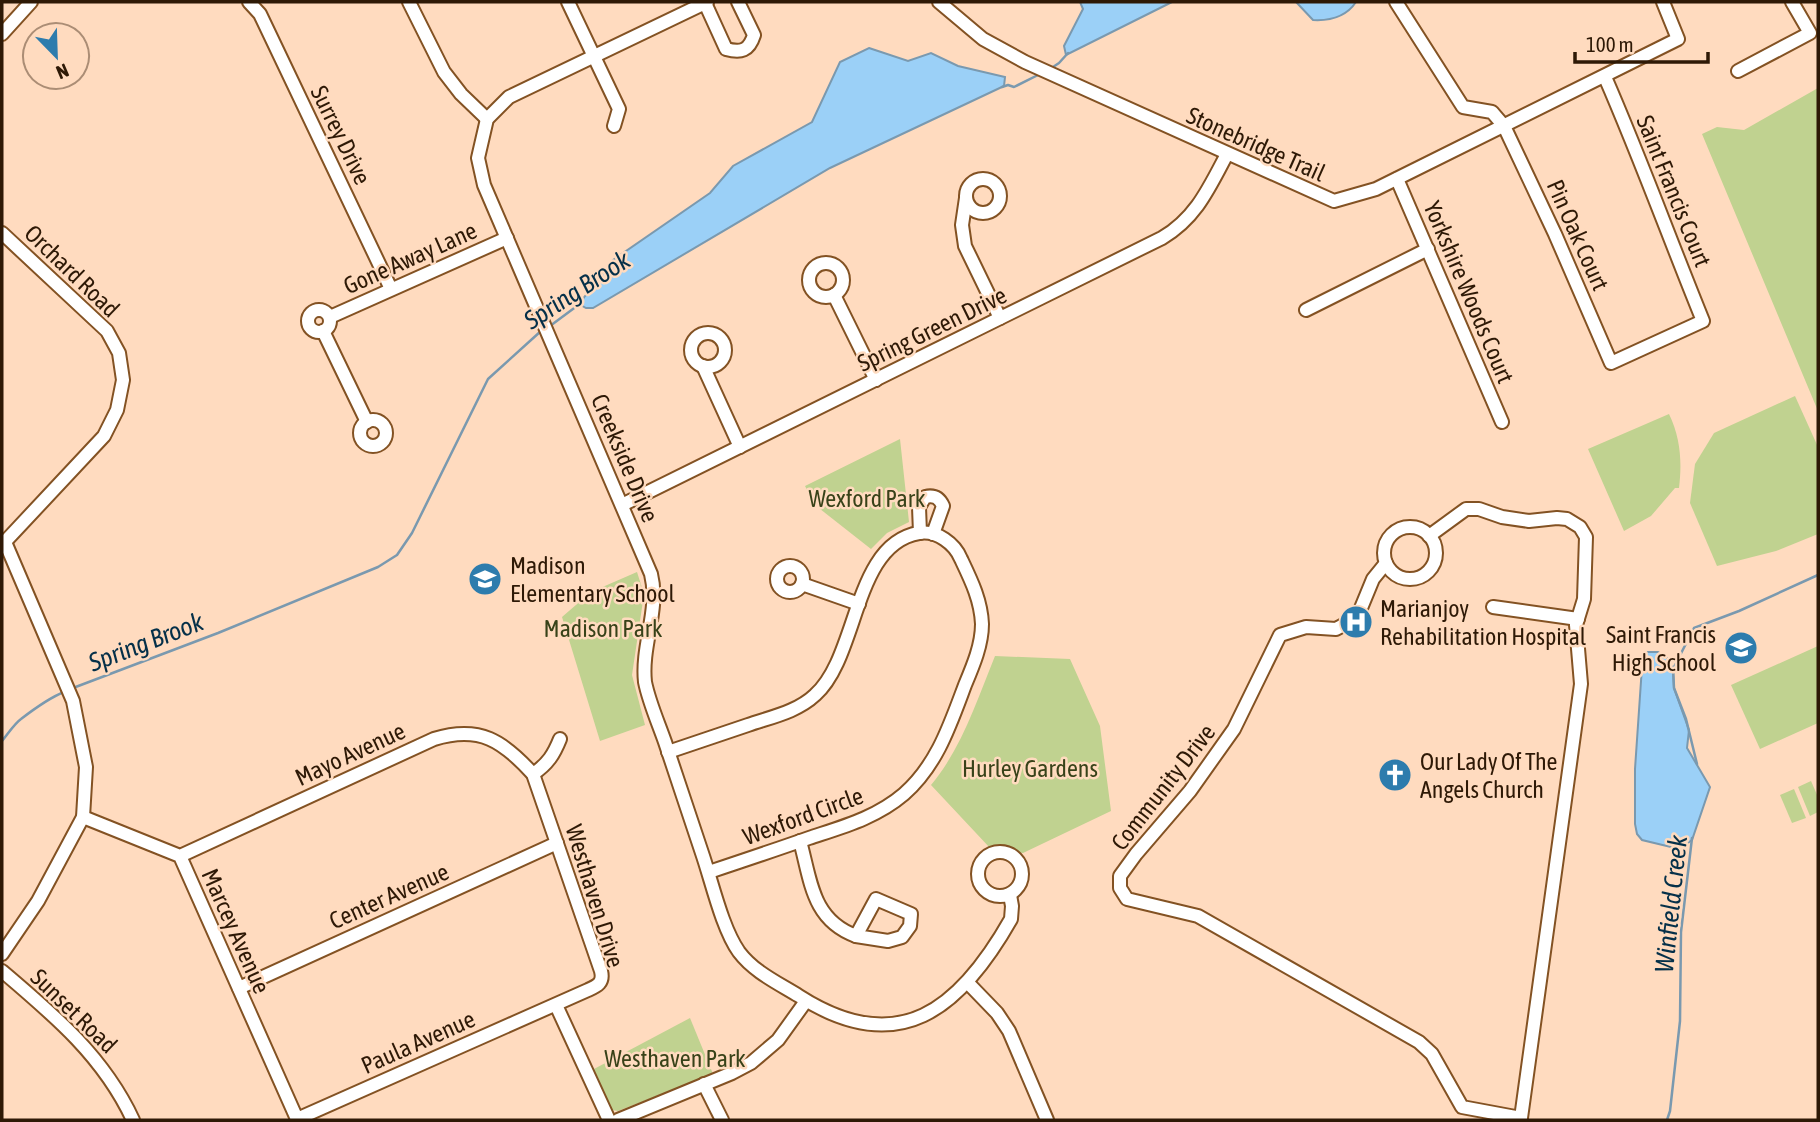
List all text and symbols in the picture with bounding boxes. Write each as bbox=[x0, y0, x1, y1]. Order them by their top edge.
north arrow bbox=[21, 21, 91, 91]
scale bar bbox=[1575, 21, 1708, 65]
text: 100 m bbox=[1586, 32, 1634, 56]
text: N bbox=[53, 59, 72, 84]
street label: Surrey Drive bbox=[306, 81, 376, 189]
street label: Stonebridge Trail bbox=[1183, 101, 1330, 187]
street label: Saint Francis Court bbox=[1631, 111, 1717, 271]
street label: Pin Oak Court bbox=[1542, 176, 1614, 295]
street label: Yorkshire Woods Court bbox=[1419, 197, 1520, 387]
street label: Gone Away Lane bbox=[339, 217, 481, 299]
street label: Orchard Road bbox=[19, 219, 125, 323]
water label: Spring Brook bbox=[518, 244, 636, 336]
street label: Spring Green Drive bbox=[853, 281, 1011, 377]
street label: Creekside Drive bbox=[586, 390, 664, 526]
park label: Wexford Park bbox=[809, 485, 926, 512]
place label: Madison Elementary School bbox=[510, 552, 676, 607]
school or university icon: Madison Elementary School bbox=[466, 560, 504, 598]
place label: Marianjoy Rehabilitation Hospital bbox=[1380, 595, 1587, 650]
hospital icon: Marianjoy Rehabilitation Hospital bbox=[1337, 603, 1375, 641]
water label: Spring Brook bbox=[83, 606, 208, 678]
park label: Madison Park bbox=[544, 615, 663, 642]
place label: Saint Francis High School bbox=[1606, 621, 1717, 676]
school or university icon: Saint Francis High School bbox=[1722, 629, 1760, 667]
street label: Mayo Avenue bbox=[291, 717, 409, 791]
street label: Community Drive bbox=[1106, 719, 1220, 855]
place label: Our Lady Of The Angels Church bbox=[1420, 748, 1558, 803]
park label: Hurley Gardens bbox=[962, 755, 1098, 782]
church icon: Our Lady Of The Angels Church bbox=[1376, 756, 1414, 794]
street label: Wexford Circle bbox=[739, 782, 867, 850]
street label: Westhaven Drive bbox=[560, 821, 630, 971]
water label: Winfield Creek bbox=[1649, 833, 1693, 974]
street label: Center Avenue bbox=[325, 858, 453, 934]
street label: Marcey Avenue bbox=[197, 865, 275, 997]
street label: Sunset Road bbox=[26, 964, 122, 1058]
street label: Paula Avenue bbox=[357, 1005, 479, 1079]
park label: Westhaven Park bbox=[604, 1045, 746, 1072]

